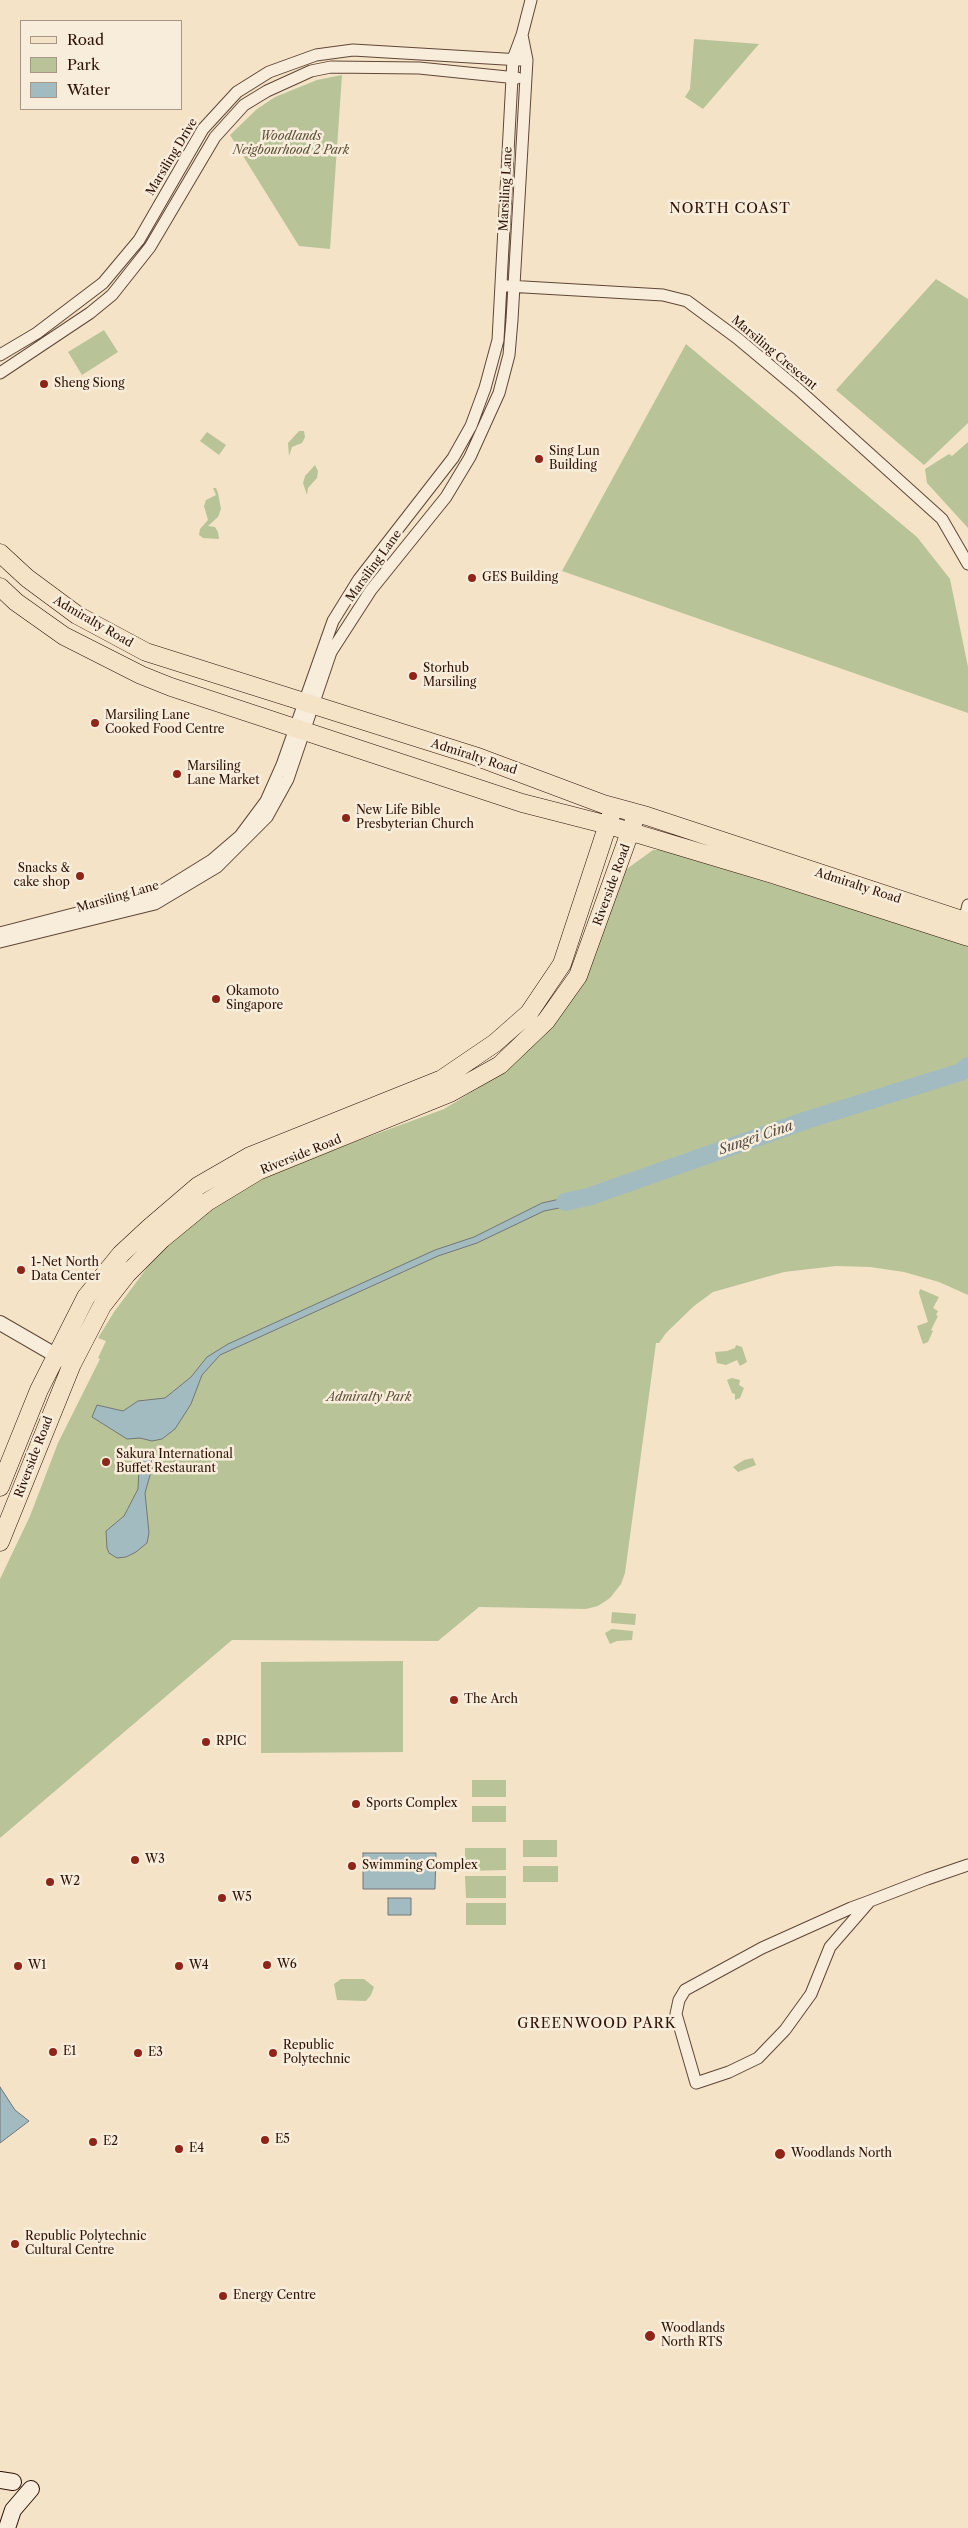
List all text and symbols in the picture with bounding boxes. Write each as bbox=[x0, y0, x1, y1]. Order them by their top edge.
legend bbox=[20, 20, 182, 110]
text: Road bbox=[67, 30, 104, 49]
text: Park bbox=[67, 55, 100, 74]
text: Water bbox=[67, 80, 110, 99]
street label: Marsiling Drive bbox=[143, 116, 201, 198]
park label: Woodlands Neigbourhood 2 Park bbox=[233, 130, 349, 158]
street label: Marsiling Lane bbox=[497, 146, 515, 232]
district label: NORTH COAST bbox=[668, 201, 792, 217]
street label: Marsiling Crescent bbox=[728, 313, 820, 393]
place label: Sheng Siong bbox=[54, 377, 124, 391]
marker: Sheng Siong bbox=[38, 378, 50, 390]
place label: Sing Lun Building bbox=[549, 445, 600, 473]
marker: Sing Lun Building bbox=[533, 453, 545, 465]
street label: Marsiling Lane bbox=[343, 527, 405, 605]
place label: GES Building bbox=[482, 571, 558, 585]
marker: GES Building bbox=[466, 572, 478, 584]
street label: Admiralty Road bbox=[51, 593, 135, 651]
place label: Storhub Marsiling bbox=[423, 662, 476, 690]
marker: Storhub Marsiling bbox=[407, 670, 419, 682]
place label: Marsiling Lane Cooked Food Centre bbox=[105, 709, 225, 737]
marker: Marsiling Lane Cooked Food Centre bbox=[89, 717, 101, 729]
street label: Admiralty Road bbox=[429, 736, 519, 778]
place label: Marsiling Lane Market bbox=[187, 760, 259, 788]
marker: Marsiling Lane Market bbox=[171, 768, 183, 780]
place label: New Life Bible Presbyterian Church bbox=[356, 804, 474, 832]
marker: New Life Bible Presbyterian Church bbox=[340, 812, 352, 824]
street label: Riverside Road bbox=[591, 842, 633, 928]
place label: Snacks & cake shop bbox=[13, 862, 70, 890]
street label: Admiralty Road bbox=[813, 865, 903, 907]
marker: Snacks & cake shop bbox=[74, 870, 86, 882]
street label: Marsiling Lane bbox=[75, 878, 161, 916]
place label: Okamoto Singapore bbox=[226, 985, 283, 1013]
marker: Okamoto Singapore bbox=[210, 993, 222, 1005]
water label: Sungei Cina bbox=[717, 1117, 795, 1159]
street label: Riverside Road bbox=[258, 1132, 344, 1178]
place label: 1-Net North Data Center bbox=[31, 1256, 100, 1284]
marker: 1-Net North Data Center bbox=[15, 1264, 27, 1276]
park label: Admiralty Park bbox=[327, 1391, 411, 1405]
street label: Riverside Road bbox=[12, 1414, 56, 1500]
place label: Sakura International Buffet Restaurant bbox=[116, 1448, 233, 1476]
marker: Sakura International Buffet Restaurant bbox=[100, 1456, 112, 1468]
place label: The Arch bbox=[464, 1693, 518, 1707]
marker: The Arch bbox=[448, 1694, 460, 1706]
place label: RPIC bbox=[216, 1735, 246, 1749]
marker: RPIC bbox=[200, 1736, 212, 1748]
place label: Sports Complex bbox=[366, 1797, 458, 1811]
marker: Sports Complex bbox=[350, 1798, 362, 1810]
place label: W3 bbox=[145, 1853, 165, 1867]
marker: W3 bbox=[129, 1854, 141, 1866]
place label: Swimming Complex bbox=[362, 1859, 478, 1873]
marker: Swimming Complex bbox=[346, 1860, 358, 1872]
place label: W2 bbox=[60, 1875, 80, 1889]
marker: W2 bbox=[44, 1876, 56, 1888]
place label: W5 bbox=[232, 1891, 252, 1905]
marker: W5 bbox=[216, 1892, 228, 1904]
place label: W6 bbox=[277, 1958, 297, 1972]
place label: W1 bbox=[28, 1959, 46, 1973]
place label: W4 bbox=[189, 1959, 209, 1973]
marker: W6 bbox=[261, 1959, 273, 1971]
marker: W1 bbox=[12, 1960, 24, 1972]
marker: W4 bbox=[173, 1960, 185, 1972]
district label: GREENWOOD PARK bbox=[516, 2016, 678, 2032]
place label: Republic Polytechnic bbox=[283, 2039, 350, 2067]
place label: E1 bbox=[63, 2045, 76, 2059]
marker: E1 bbox=[47, 2046, 59, 2058]
place label: E3 bbox=[148, 2046, 163, 2060]
marker: E3 bbox=[132, 2047, 144, 2059]
marker: Republic Polytechnic bbox=[267, 2047, 279, 2059]
place label: E5 bbox=[275, 2133, 290, 2147]
marker: E5 bbox=[259, 2134, 271, 2146]
place label: E2 bbox=[103, 2135, 118, 2149]
marker: E2 bbox=[87, 2136, 99, 2148]
place label: E4 bbox=[189, 2142, 204, 2156]
marker: E4 bbox=[173, 2143, 185, 2155]
marker: Woodlands North bbox=[773, 2147, 787, 2161]
place label: Woodlands North bbox=[791, 2147, 892, 2161]
place label: Republic Polytechnic Cultural Centre bbox=[25, 2230, 147, 2258]
marker: Republic Polytechnic Cultural Centre bbox=[9, 2238, 21, 2250]
place label: Energy Centre bbox=[233, 2289, 316, 2303]
marker: Energy Centre bbox=[217, 2290, 229, 2302]
place label: Woodlands North RTS bbox=[661, 2322, 725, 2350]
marker: Woodlands North RTS bbox=[643, 2329, 657, 2343]

